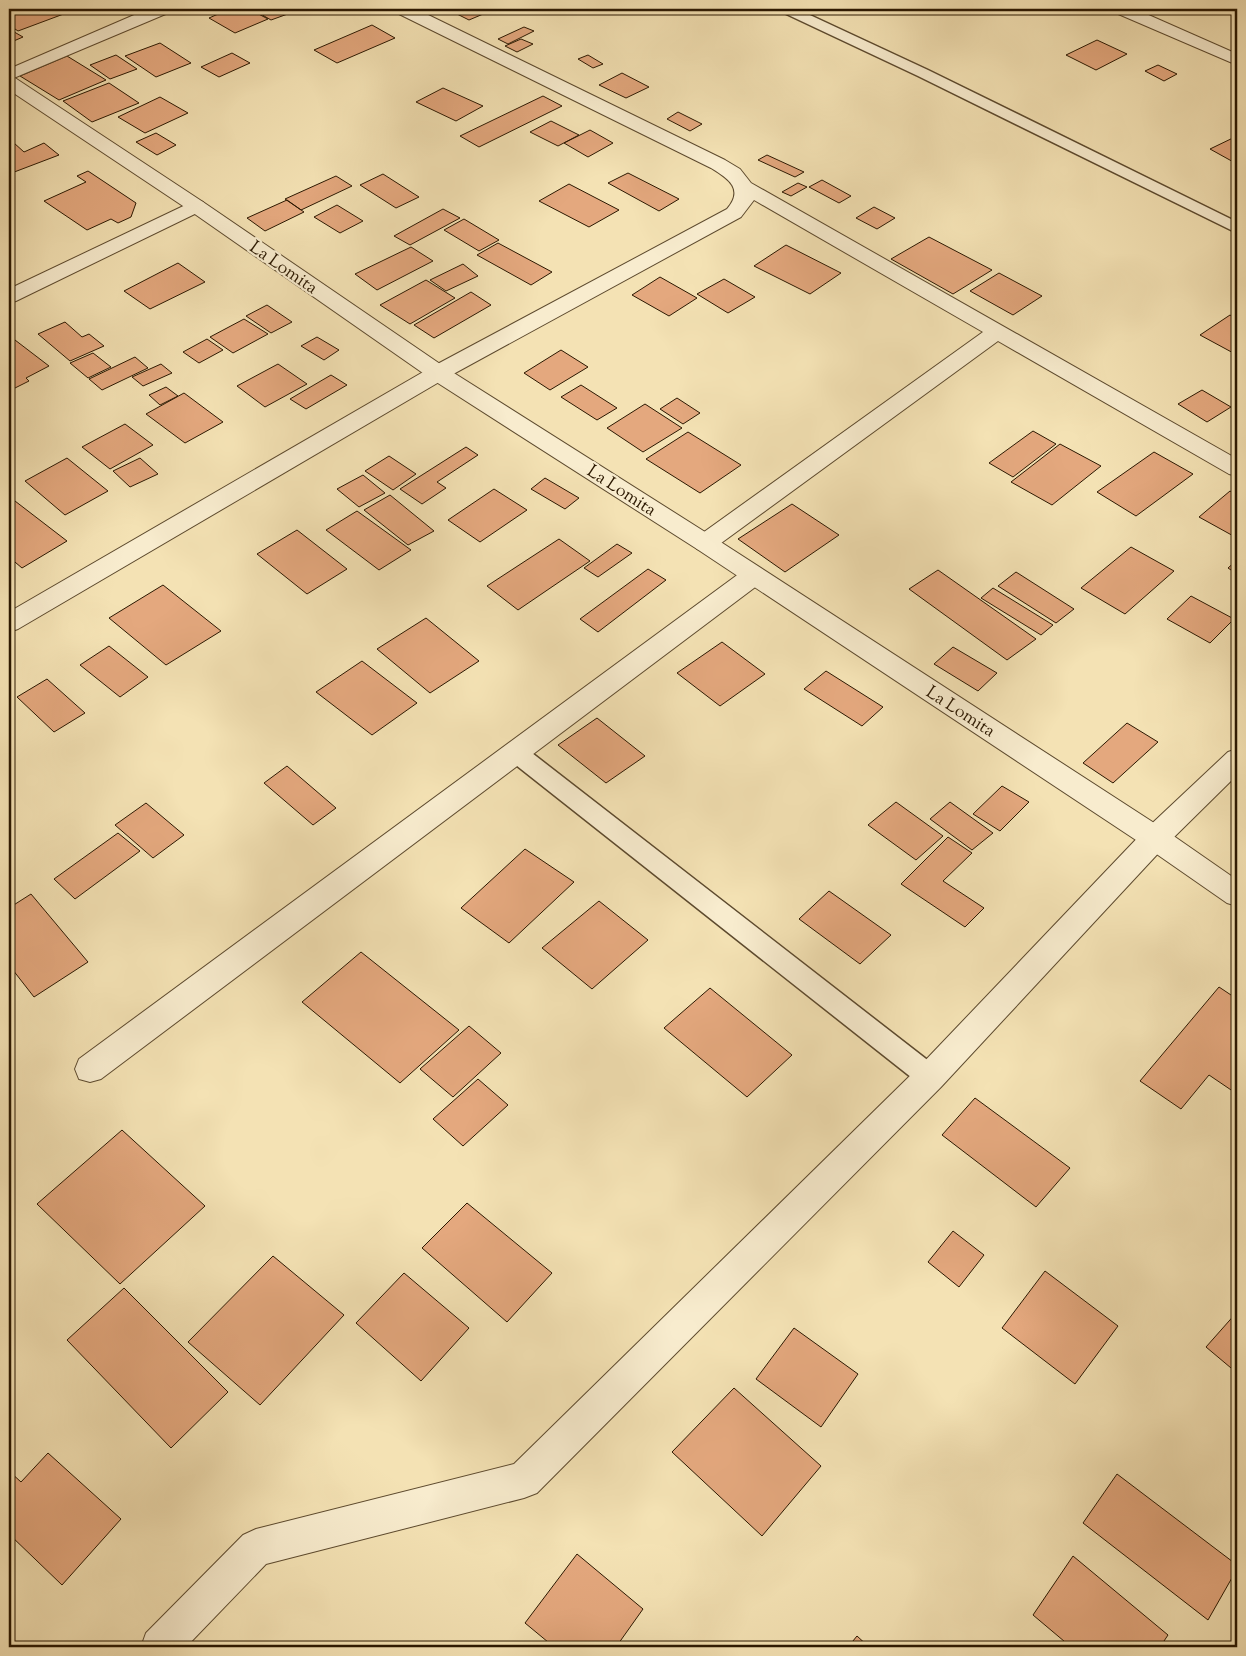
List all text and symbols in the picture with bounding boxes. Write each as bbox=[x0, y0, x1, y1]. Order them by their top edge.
street label: La Lomita bbox=[243, 236, 322, 302]
street label: La Lomita bbox=[581, 460, 661, 524]
street label: La Lomita bbox=[920, 681, 1000, 745]

